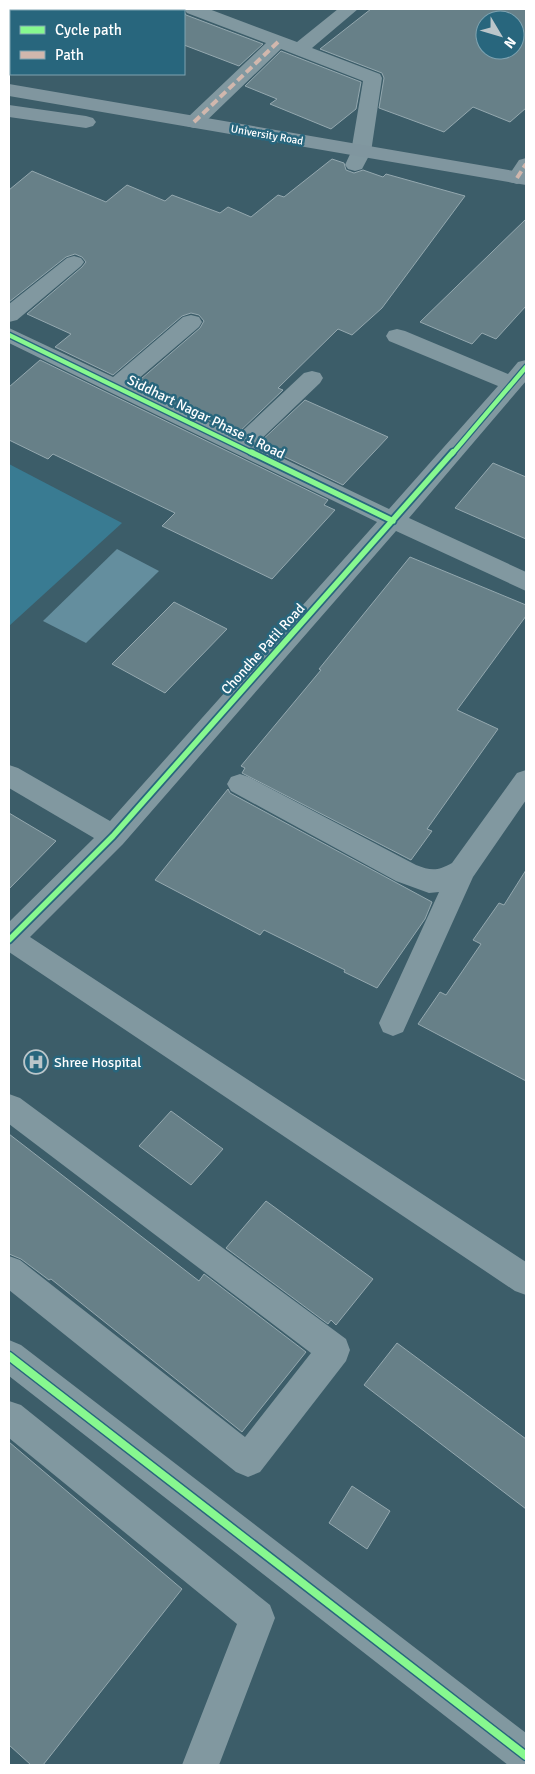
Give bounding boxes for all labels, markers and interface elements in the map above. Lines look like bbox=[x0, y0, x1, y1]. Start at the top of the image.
legend bbox=[10, 10, 185, 75]
north arrow bbox=[475, 10, 525, 60]
text: Cycle path bbox=[55, 21, 122, 39]
text: N bbox=[500, 34, 520, 52]
text: Path bbox=[55, 46, 84, 64]
street label: University Road bbox=[230, 122, 304, 148]
street label: Siddhart Nagar Phase 1 Road bbox=[124, 371, 288, 463]
street label: Chondhe Patil Road bbox=[218, 600, 308, 698]
hospital icon: Shree Hospital bbox=[23, 1049, 49, 1075]
place label: Shree Hospital bbox=[54, 1054, 141, 1071]

